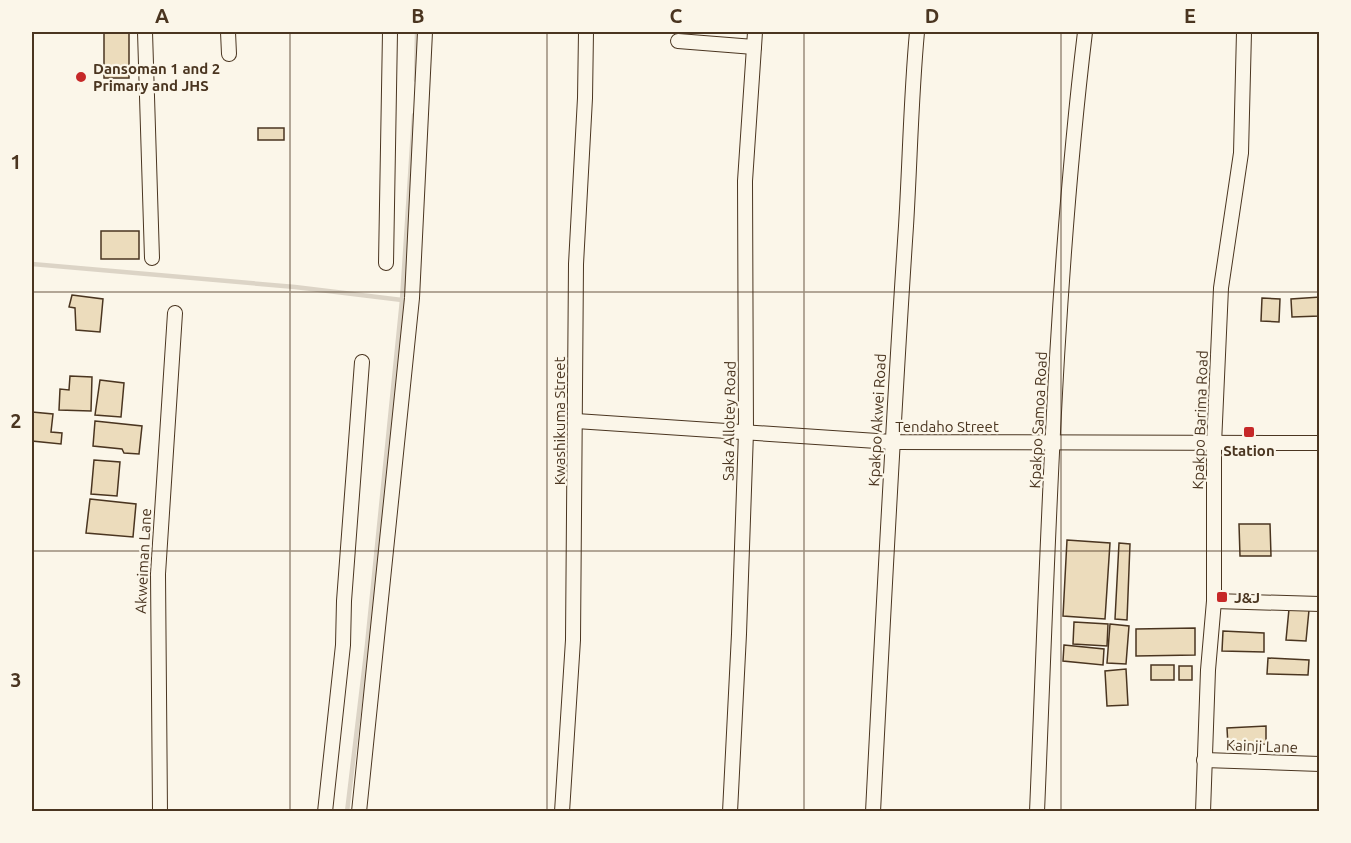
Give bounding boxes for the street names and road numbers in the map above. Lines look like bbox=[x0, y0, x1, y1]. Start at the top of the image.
street label: Kpakpo Barima Road bbox=[1189, 350, 1211, 490]
street label: Kpakpo Samoa Road bbox=[1026, 351, 1050, 489]
street label: Kpakpo Akwei Road bbox=[865, 353, 889, 487]
street label: Kwashikuma Street bbox=[551, 357, 568, 485]
street label: Saka Allotey Road bbox=[719, 361, 739, 481]
street label: Tendaho Street bbox=[895, 418, 999, 435]
street label: Akweiman Lane bbox=[132, 508, 154, 614]
street label: Kainji Lane bbox=[1226, 736, 1298, 756]

